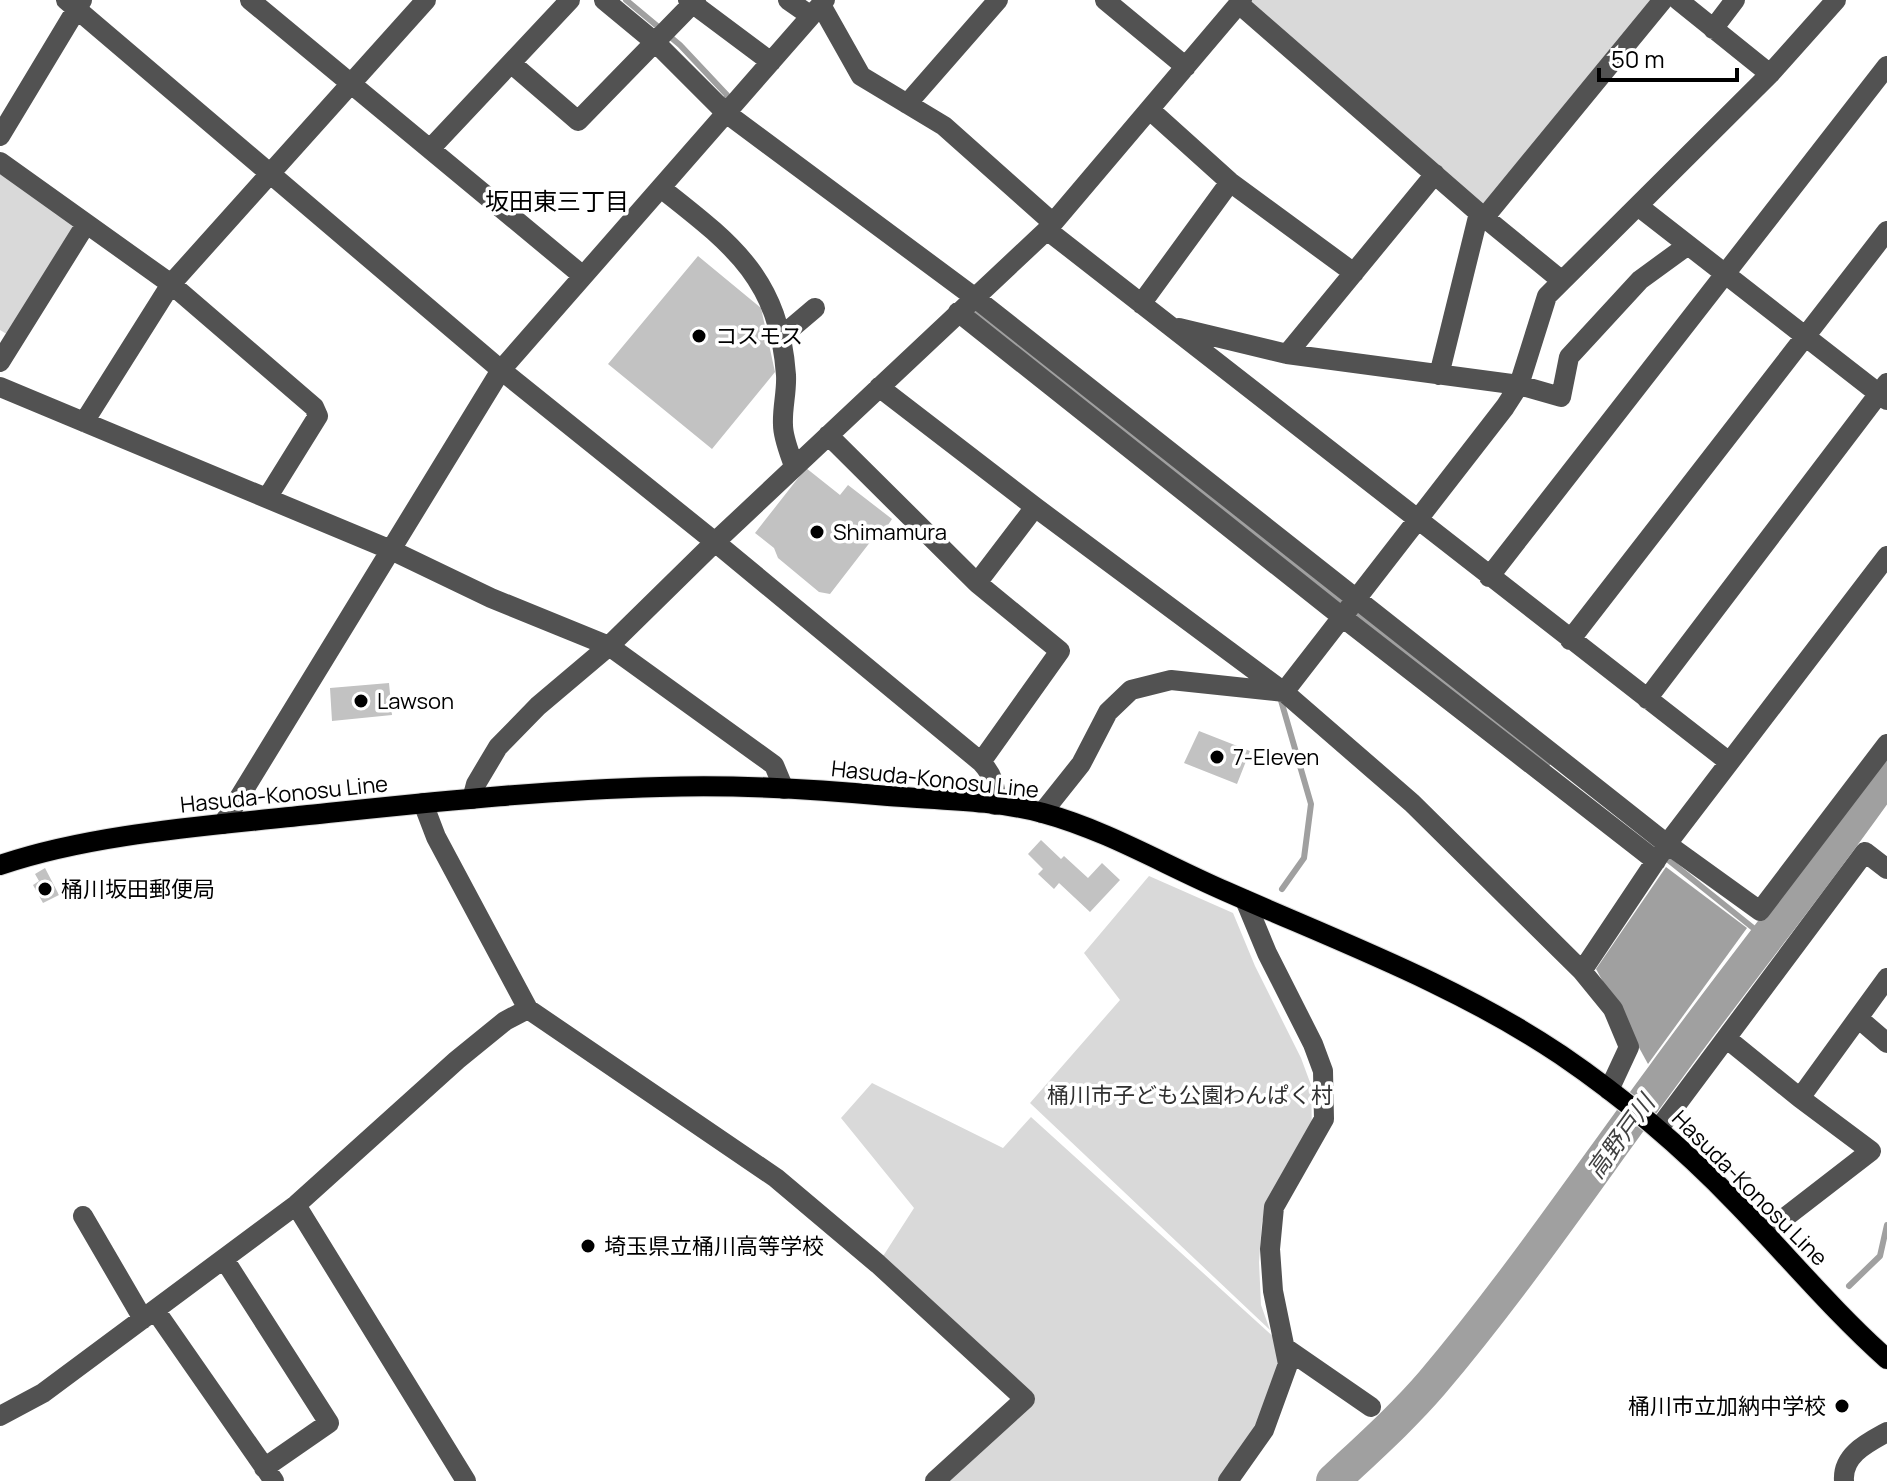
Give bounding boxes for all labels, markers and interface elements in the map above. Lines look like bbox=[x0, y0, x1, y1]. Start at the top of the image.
scale bar bbox=[1599, 32, 1737, 82]
text: 50 m bbox=[1611, 42, 1665, 75]
district label: 坂田東三丁目 bbox=[485, 184, 629, 217]
place label: コスモス bbox=[715, 321, 803, 351]
marker: コスモス bbox=[690, 327, 708, 345]
place label: Shimamura bbox=[833, 517, 947, 547]
marker: Shimamura bbox=[808, 523, 826, 541]
place label: Lawson bbox=[377, 686, 454, 716]
marker: Lawson bbox=[352, 692, 370, 710]
place label: 7-Eleven bbox=[1233, 742, 1319, 772]
marker: 7-Eleven bbox=[1208, 748, 1226, 766]
street label: Hasuda-Konosu Line bbox=[830, 753, 1040, 805]
street label: Hasuda-Konosu Line bbox=[179, 768, 389, 820]
place label: 桶川坂田郵便局 bbox=[61, 874, 215, 904]
marker: 桶川坂田郵便局 bbox=[36, 880, 54, 898]
park label: 桶川市子ども公園わんぱく村 bbox=[1047, 1080, 1333, 1110]
water label: 高野戸川 bbox=[1578, 1085, 1663, 1185]
street label: Hasuda-Konosu Line bbox=[1666, 1104, 1834, 1272]
place label: 埼玉県立桶川高等学校 bbox=[604, 1231, 824, 1261]
marker: 埼玉県立桶川高等学校 bbox=[579, 1237, 597, 1255]
place label: 桶川市立加納中学校 bbox=[1628, 1391, 1826, 1421]
marker: 桶川市立加納中学校 bbox=[1833, 1397, 1851, 1415]

